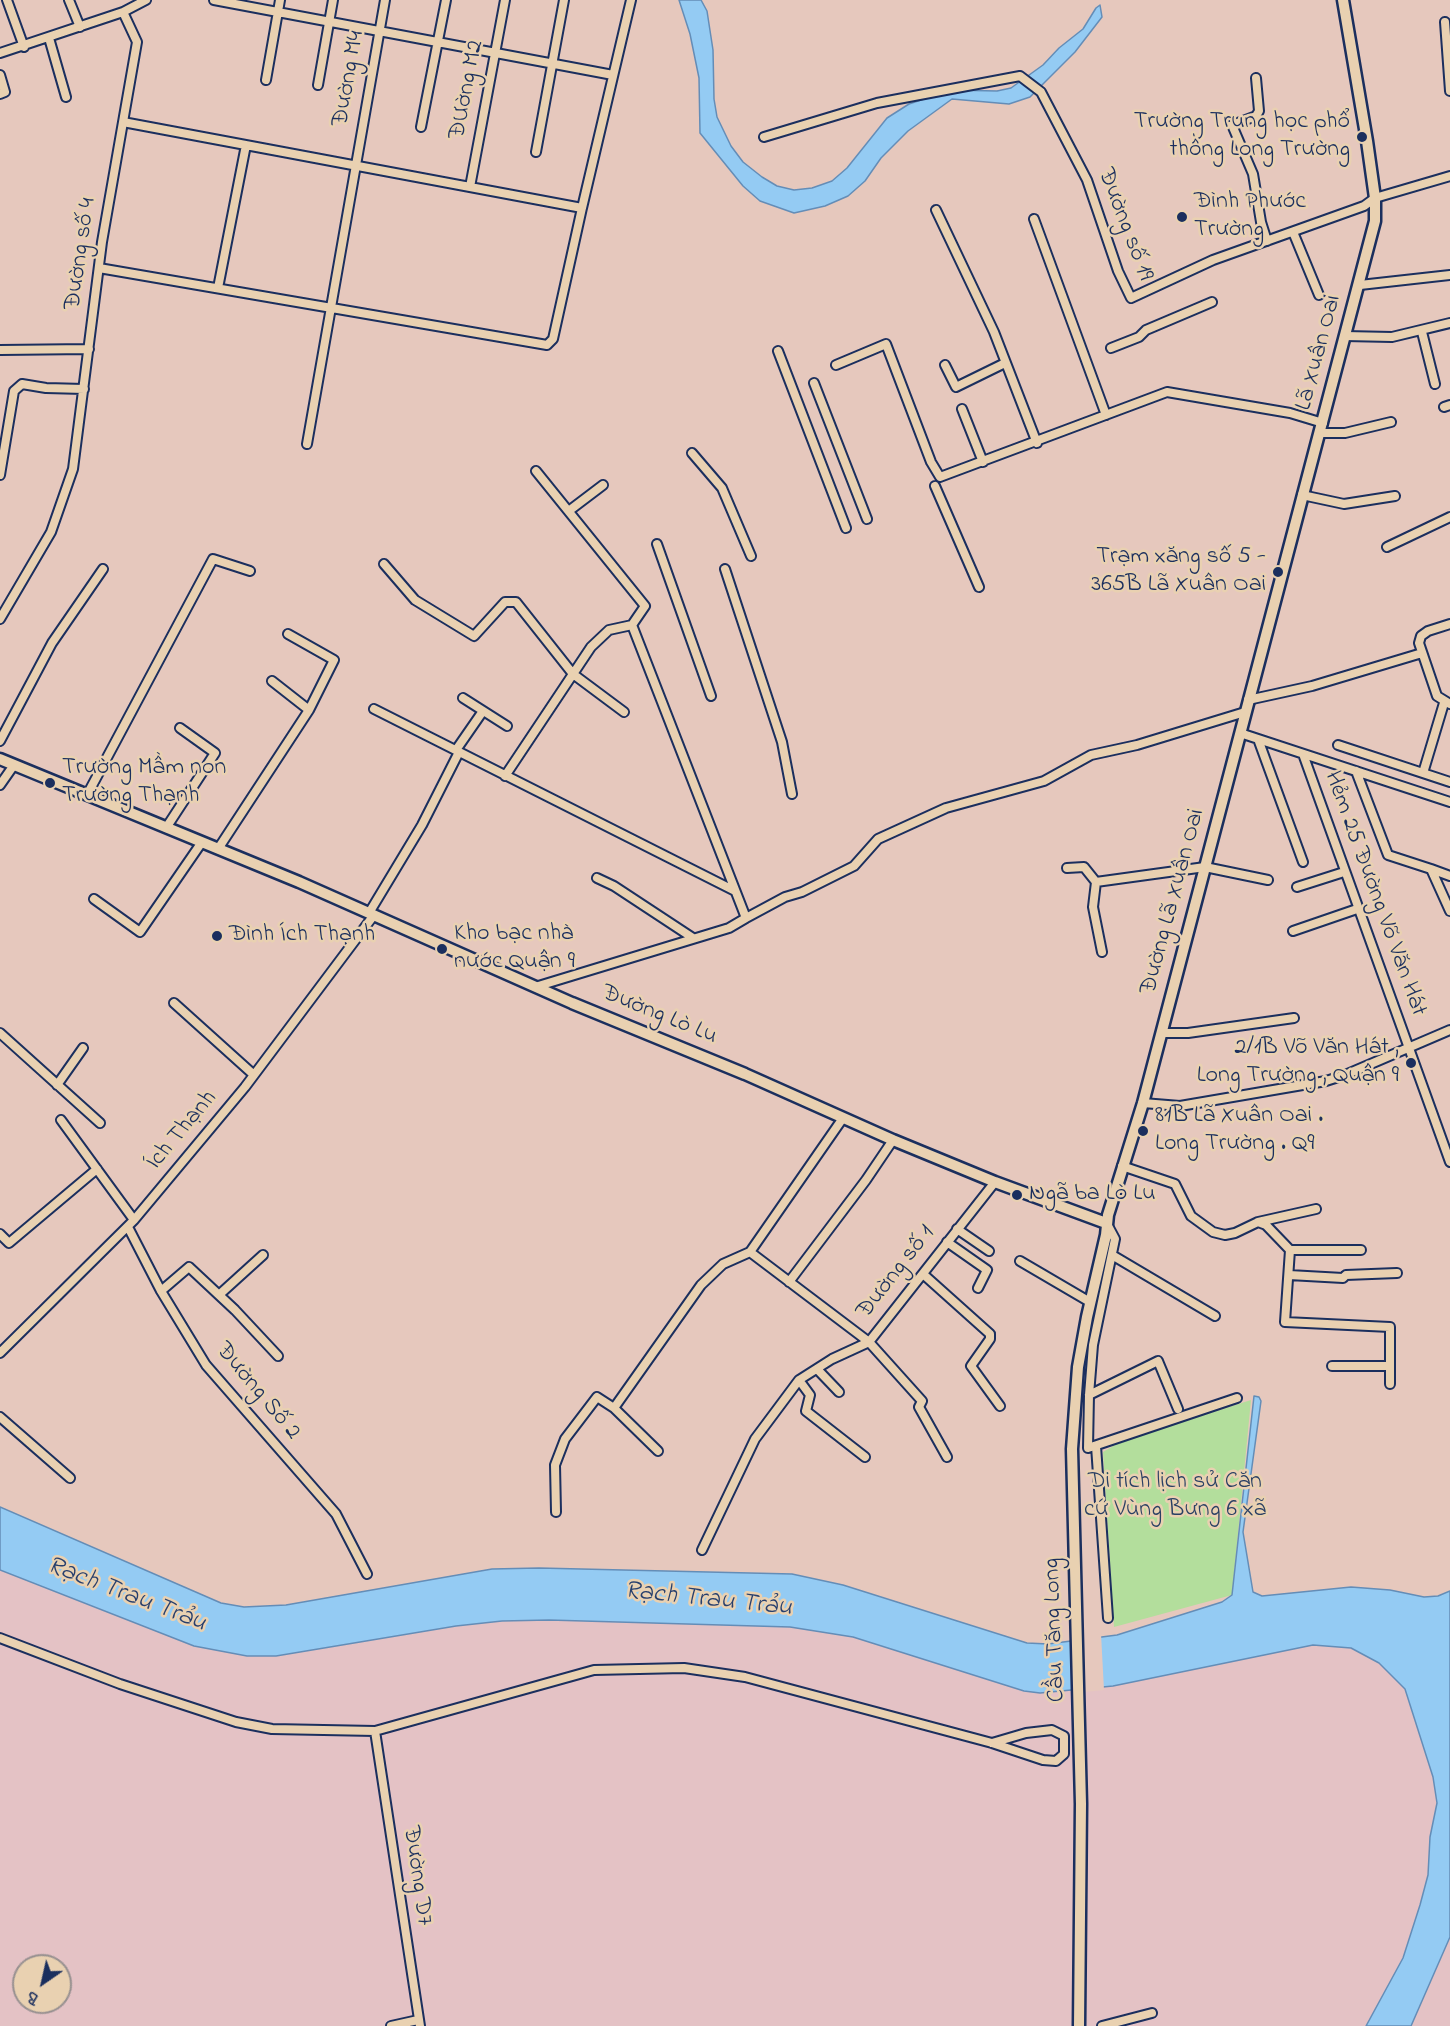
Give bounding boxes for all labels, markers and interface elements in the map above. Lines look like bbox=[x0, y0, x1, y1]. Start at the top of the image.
street label: Đường M4 bbox=[327, 29, 373, 129]
street label: ĐƯờng M2 bbox=[444, 38, 492, 142]
place label: Trường Trung học phổ thông Long Trường bbox=[1134, 109, 1350, 165]
marker: Trường Trung học phổ thông Long Trường bbox=[1355, 130, 1369, 144]
street label: Đường số 19 bbox=[1089, 165, 1159, 285]
place label: Đình Phước Trường bbox=[1194, 189, 1306, 245]
street label: Đường số 4 bbox=[60, 196, 104, 312]
marker: Đình Phước Trường bbox=[1175, 210, 1189, 224]
street label: Lã Xuân Oai bbox=[1291, 292, 1349, 414]
place label: Trạm xăng số 5 - 365B Lã Xuân Oai bbox=[1091, 544, 1266, 600]
marker: Trạm xăng số 5 - 365B Lã Xuân Oai bbox=[1271, 565, 1285, 579]
place label: Trường Mầm non Trường Thạnh bbox=[62, 755, 226, 811]
street label: Hẻm 25 Đường Võ Văn Hát bbox=[1316, 768, 1432, 1020]
marker: Trường Mầm non Trường Thạnh bbox=[43, 776, 57, 790]
street label: Đường Lã Xuân Oai bbox=[1135, 806, 1213, 998]
place label: Kho bạc nhà nước Quận 9 bbox=[454, 921, 575, 977]
place label: Đình Ích Thạnh bbox=[229, 922, 375, 950]
marker: Đình Ích Thạnh bbox=[210, 929, 224, 943]
marker: Kho bạc nhà nước Quận 9 bbox=[435, 942, 449, 956]
street label: Đường Lò Lu bbox=[597, 980, 721, 1052]
place label: 2/1B Võ Văn Hát , Long Trường , Quận 9 bbox=[1197, 1035, 1399, 1091]
marker: 2/1B Võ Văn Hát , Long Trường , Quận 9 bbox=[1404, 1056, 1418, 1070]
street label: Ích Thạnh bbox=[141, 1085, 225, 1177]
place label: 81B Lã Xuân Oai . Long Trường . Q9 bbox=[1155, 1103, 1323, 1159]
marker: 81B Lã Xuân Oai . Long Trường . Q9 bbox=[1136, 1124, 1150, 1138]
place label: Ngã ba Lò Lu bbox=[1029, 1181, 1156, 1209]
marker: Ngã ba Lò Lu bbox=[1010, 1188, 1024, 1202]
street label: Đường số 1 bbox=[852, 1221, 942, 1325]
street label: Đường Số 2 bbox=[208, 1337, 306, 1447]
park label: Di tích lịch sử Căn cứ Vùng Bưng 6 xã bbox=[1084, 1469, 1266, 1525]
water label: Rạch Trau Trảu bbox=[42, 1551, 210, 1641]
street label: Cầu Tăng Long bbox=[1039, 1557, 1073, 1703]
water label: Rạch Trau Trảu bbox=[623, 1577, 793, 1625]
street label: Đường D7 bbox=[395, 1825, 437, 1927]
north arrow bbox=[12, 1954, 72, 2014]
text: B bbox=[22, 1984, 44, 2010]

